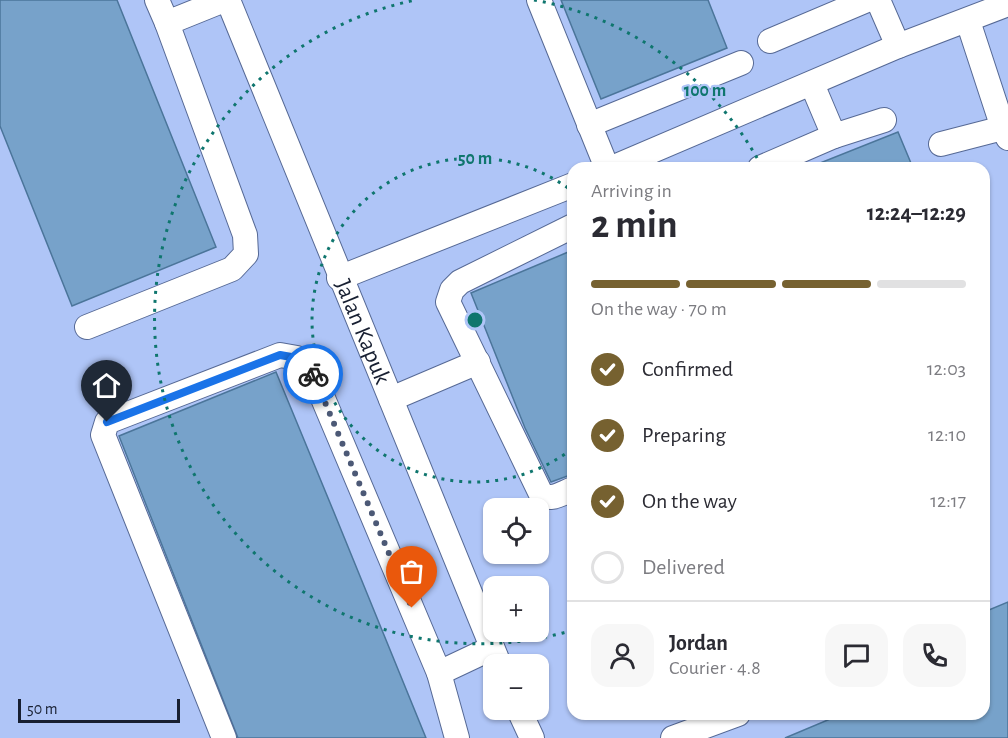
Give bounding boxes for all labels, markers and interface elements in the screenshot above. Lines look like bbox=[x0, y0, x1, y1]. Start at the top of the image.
text: 100 m bbox=[684, 82, 726, 100]
text: 50 m bbox=[458, 150, 492, 168]
text: Arriving in bbox=[591, 181, 672, 201]
text: 12:24–12:29 bbox=[867, 202, 966, 224]
text: 2 min bbox=[591, 206, 678, 245]
street label: Jalan Kapuk bbox=[330, 276, 394, 388]
text: On the way · 70 m bbox=[591, 299, 727, 319]
centre of rings bbox=[465, 310, 485, 330]
courier bbox=[283, 344, 343, 404]
icon: check bbox=[591, 353, 624, 386]
icon: bike bbox=[297, 358, 330, 391]
text: Confirmed bbox=[642, 358, 733, 380]
text: 12:03 bbox=[927, 359, 966, 379]
pin bbox=[81, 360, 132, 422]
icon: home bbox=[90, 369, 123, 402]
icon: check bbox=[591, 419, 624, 452]
text: Preparing bbox=[642, 424, 726, 446]
text: 12:10 bbox=[928, 425, 966, 445]
icon: check bbox=[591, 485, 624, 518]
text: On the way bbox=[642, 490, 737, 512]
text: 12:17 bbox=[930, 491, 966, 511]
map controls bbox=[483, 498, 549, 720]
button: locate bbox=[483, 498, 549, 564]
pin bbox=[386, 546, 437, 608]
icon: bag bbox=[395, 555, 428, 588]
text: Delivered bbox=[642, 556, 725, 578]
button: + bbox=[483, 576, 549, 642]
button: person bbox=[591, 624, 654, 687]
button: chat bbox=[825, 624, 888, 687]
button: phone bbox=[903, 624, 966, 687]
text: Jordan bbox=[669, 632, 728, 654]
button: − bbox=[483, 654, 549, 720]
text: Courier · 4.8 bbox=[669, 658, 761, 678]
scale bar bbox=[18, 696, 180, 724]
text: 50 m bbox=[27, 701, 58, 717]

